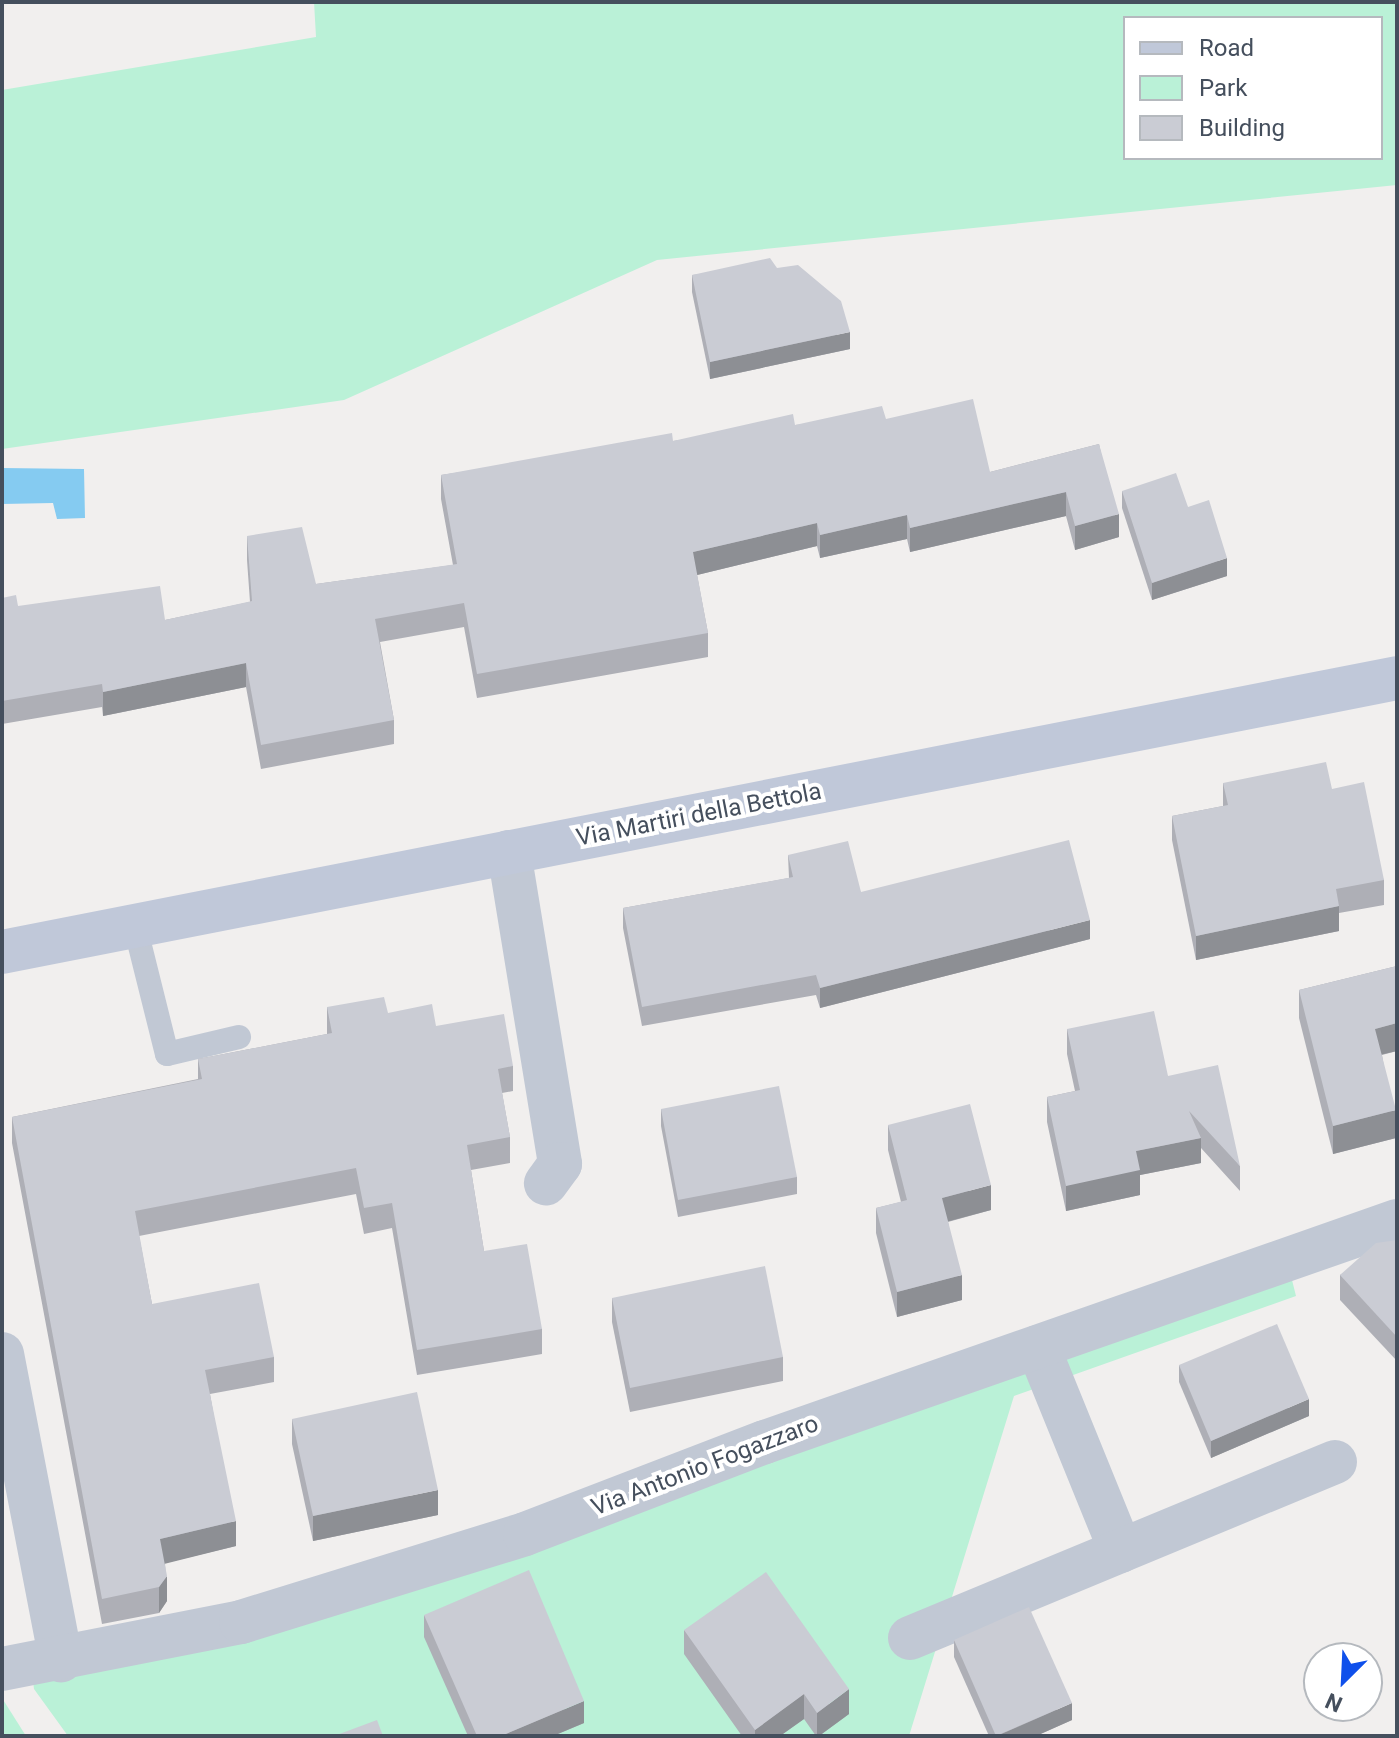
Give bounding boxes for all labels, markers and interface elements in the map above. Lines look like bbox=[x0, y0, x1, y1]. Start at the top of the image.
legend bbox=[1123, 16, 1383, 160]
text: Road bbox=[1199, 34, 1254, 62]
text: Park bbox=[1199, 74, 1247, 102]
text: Building bbox=[1199, 114, 1285, 142]
street label: Via Martiri della Bettola bbox=[574, 777, 824, 853]
street label: Via Antonio Fogazzaro bbox=[587, 1409, 823, 1523]
north arrow bbox=[1303, 1642, 1383, 1722]
text: N bbox=[1322, 1688, 1346, 1717]

